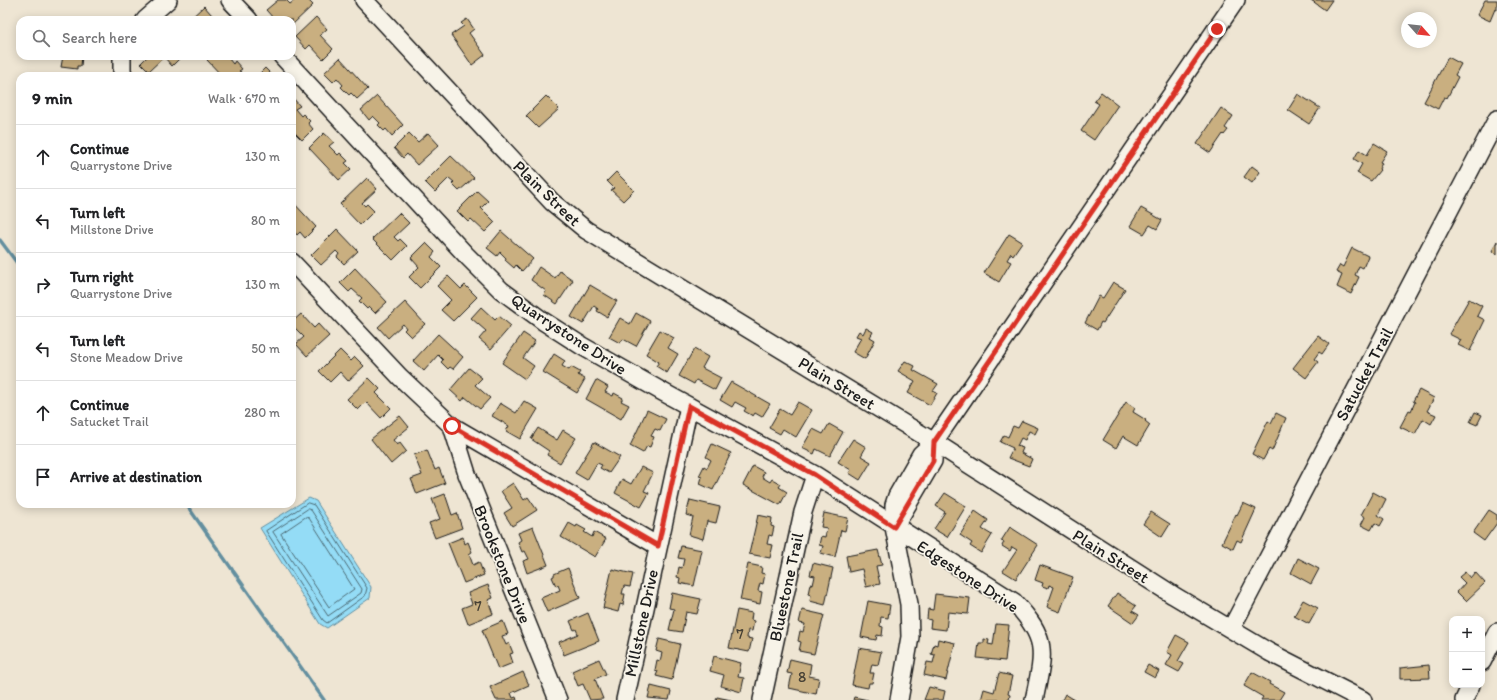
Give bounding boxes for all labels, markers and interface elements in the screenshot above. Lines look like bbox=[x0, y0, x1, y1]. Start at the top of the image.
north arrow bbox=[1401, 12, 1437, 48]
search box bbox=[16, 16, 296, 60]
route end bbox=[1208, 20, 1226, 38]
icon: search bbox=[30, 27, 52, 49]
text: Search here bbox=[62, 29, 137, 47]
text: 9 min bbox=[32, 88, 72, 108]
text: Walk · 670 m bbox=[208, 91, 280, 106]
text: Continue bbox=[70, 140, 129, 158]
icon: ahead bbox=[32, 146, 54, 168]
text: 130 m bbox=[245, 149, 280, 164]
street label: Plain Street bbox=[509, 156, 585, 230]
text: Quarrystone Drive bbox=[70, 158, 172, 173]
text: Turn left bbox=[70, 204, 125, 222]
icon: left bbox=[32, 210, 54, 232]
text: 80 m bbox=[251, 213, 280, 228]
text: Millstone Drive bbox=[70, 222, 154, 237]
text: Turn right bbox=[70, 268, 134, 286]
icon: right bbox=[32, 274, 54, 296]
text: 130 m bbox=[245, 277, 280, 292]
text: Quarrystone Drive bbox=[70, 286, 172, 301]
street label: Quarrystone Drive bbox=[507, 289, 631, 379]
street label: Satucket Trail bbox=[1331, 324, 1397, 424]
text: Turn left bbox=[70, 332, 125, 350]
icon: left bbox=[32, 338, 54, 360]
text: 50 m bbox=[251, 341, 280, 356]
text: Stone Meadow Drive bbox=[70, 350, 183, 365]
street label: Plain Street bbox=[795, 352, 880, 414]
text: Continue bbox=[70, 396, 129, 414]
icon: ahead bbox=[32, 402, 54, 424]
text: 280 m bbox=[244, 405, 280, 420]
text: Satucket Trail bbox=[70, 414, 149, 429]
route start bbox=[443, 417, 461, 435]
icon: arrive bbox=[32, 466, 54, 488]
text: Arrive at destination bbox=[70, 468, 202, 486]
street label: Brookstone Drive bbox=[470, 502, 536, 626]
street label: Plain Street bbox=[1069, 525, 1153, 588]
street label: Bluestone Trail bbox=[765, 531, 807, 643]
street label: Edgestone Drive bbox=[913, 536, 1023, 616]
street label: Millstone Drive bbox=[620, 567, 662, 679]
house number: 7 bbox=[474, 597, 482, 615]
map controls bbox=[1449, 616, 1485, 688]
button: + bbox=[1449, 616, 1485, 652]
house number: 7 bbox=[736, 625, 744, 643]
button: − bbox=[1449, 652, 1485, 688]
house number: 8 bbox=[798, 668, 806, 686]

